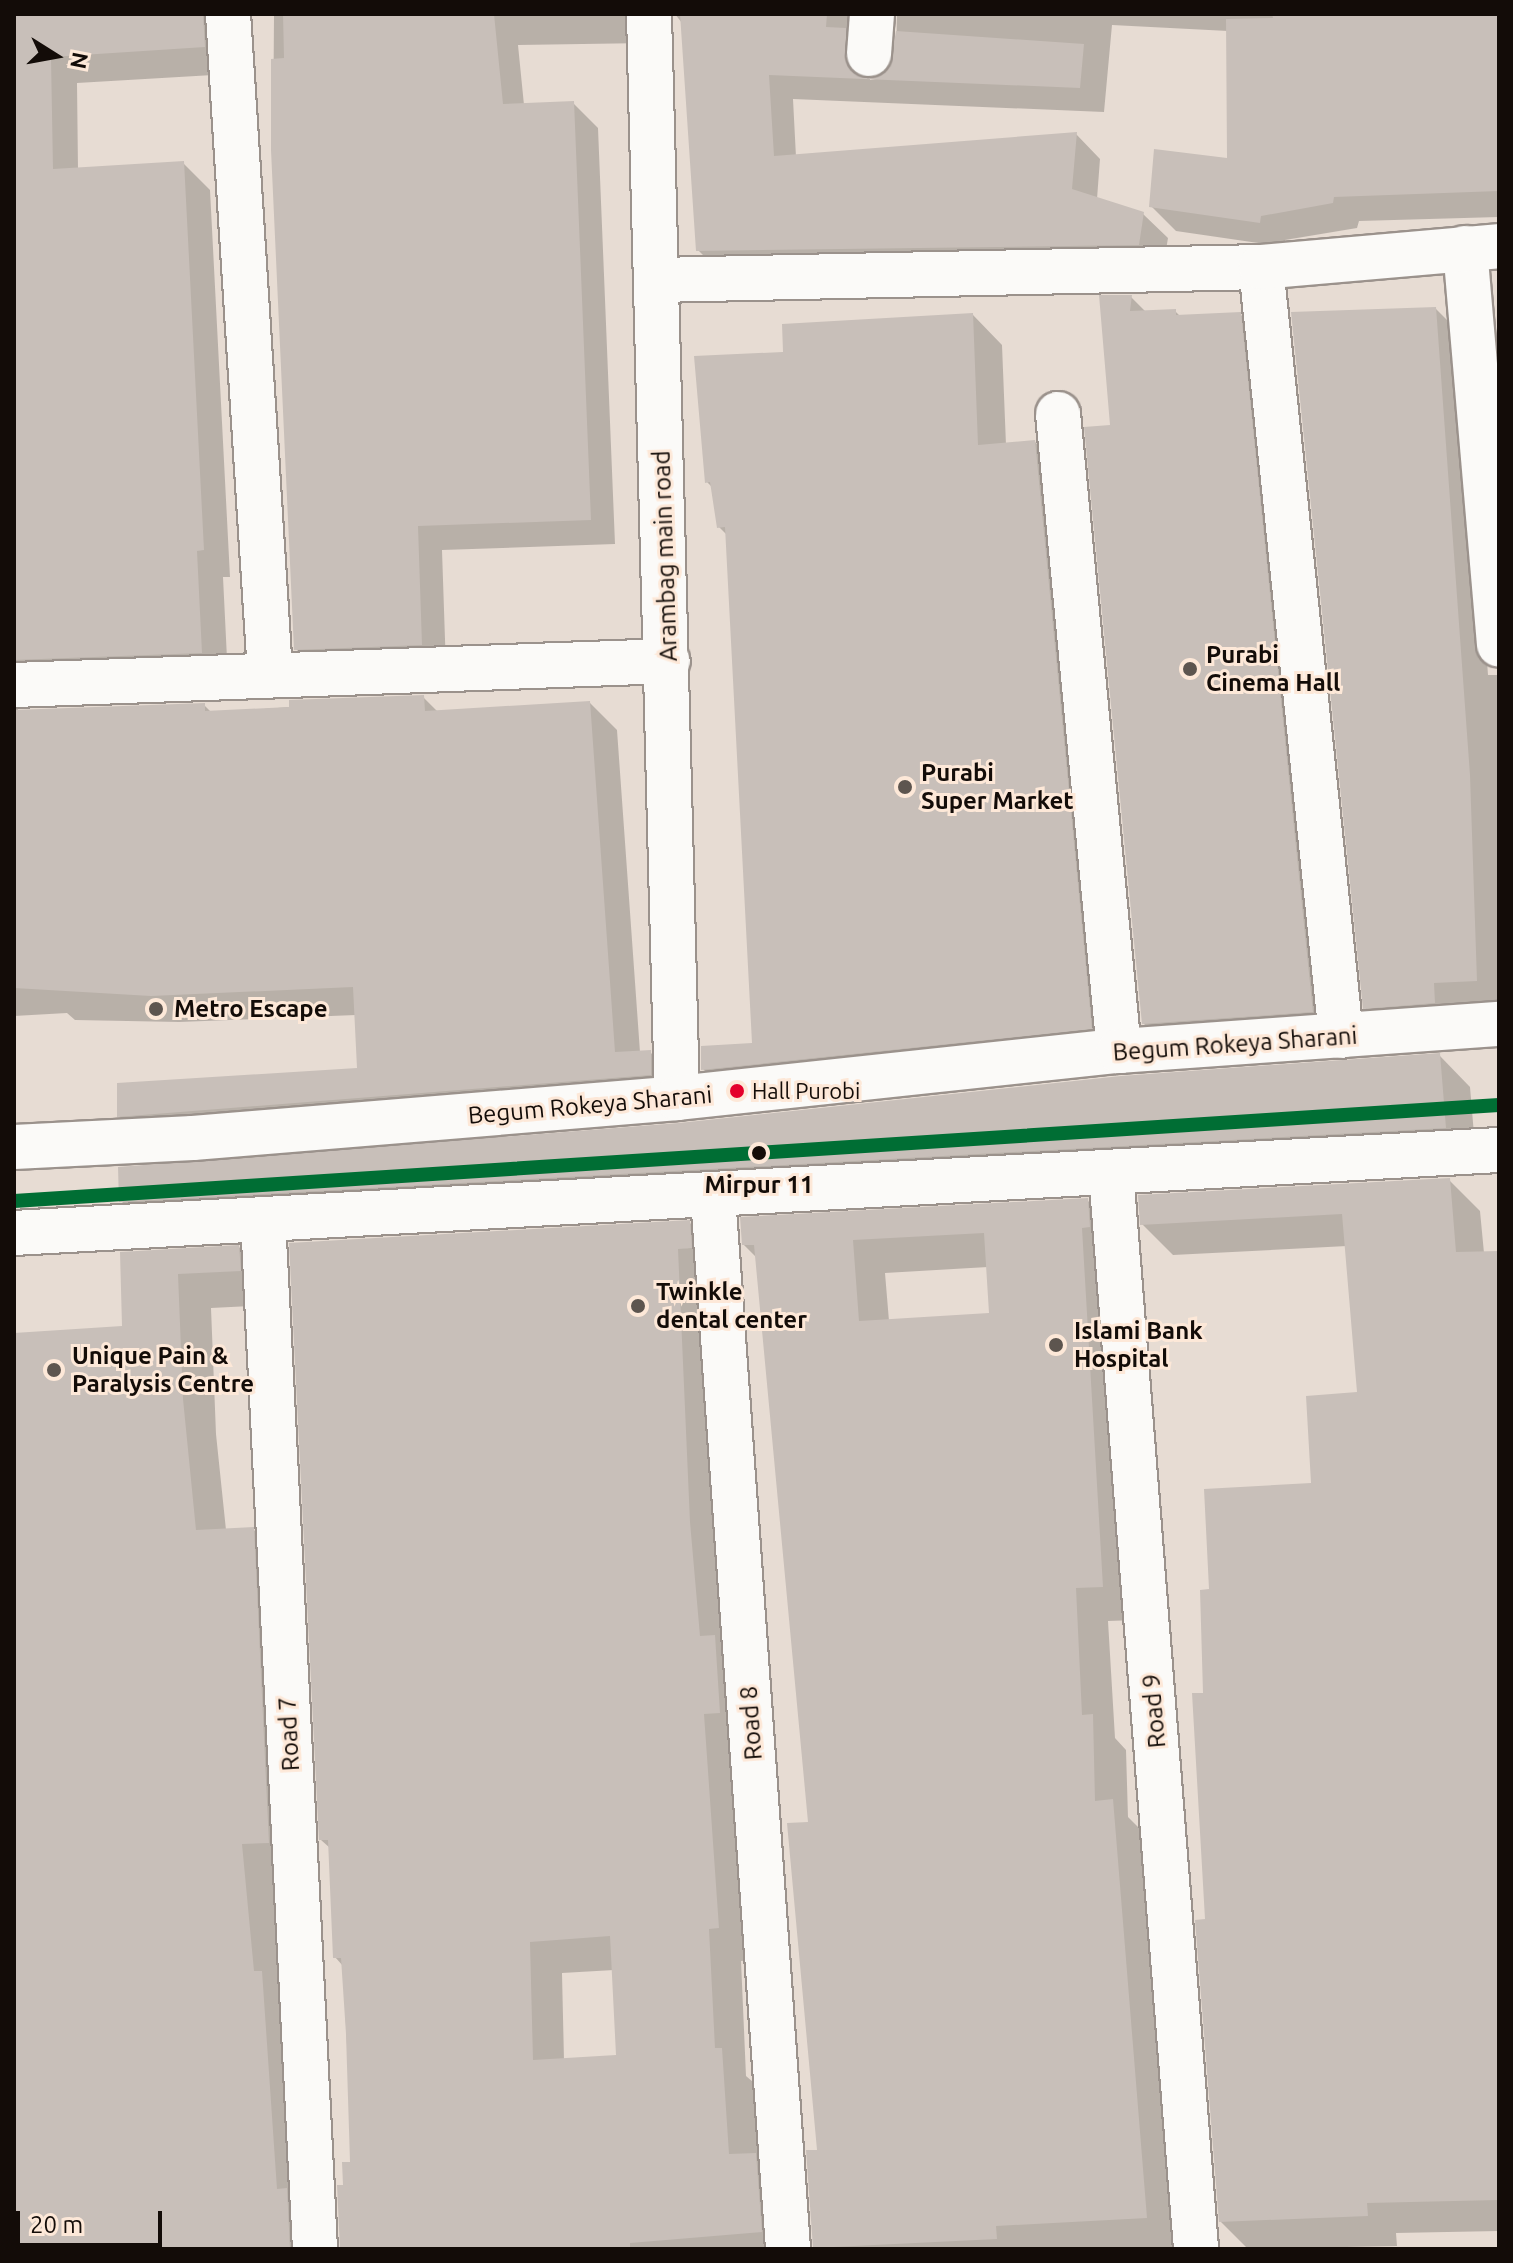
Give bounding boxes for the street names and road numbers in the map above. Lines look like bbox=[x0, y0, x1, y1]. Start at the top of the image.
street label: Arambag main road bbox=[647, 450, 683, 662]
street label: Begum Rokeya Sharani bbox=[1112, 1021, 1358, 1067]
street label: Begum Rokeya Sharani bbox=[467, 1080, 713, 1130]
street label: Road 9 bbox=[1136, 1673, 1172, 1749]
street label: Road 8 bbox=[734, 1685, 768, 1761]
street label: Road 7 bbox=[273, 1696, 305, 1772]

